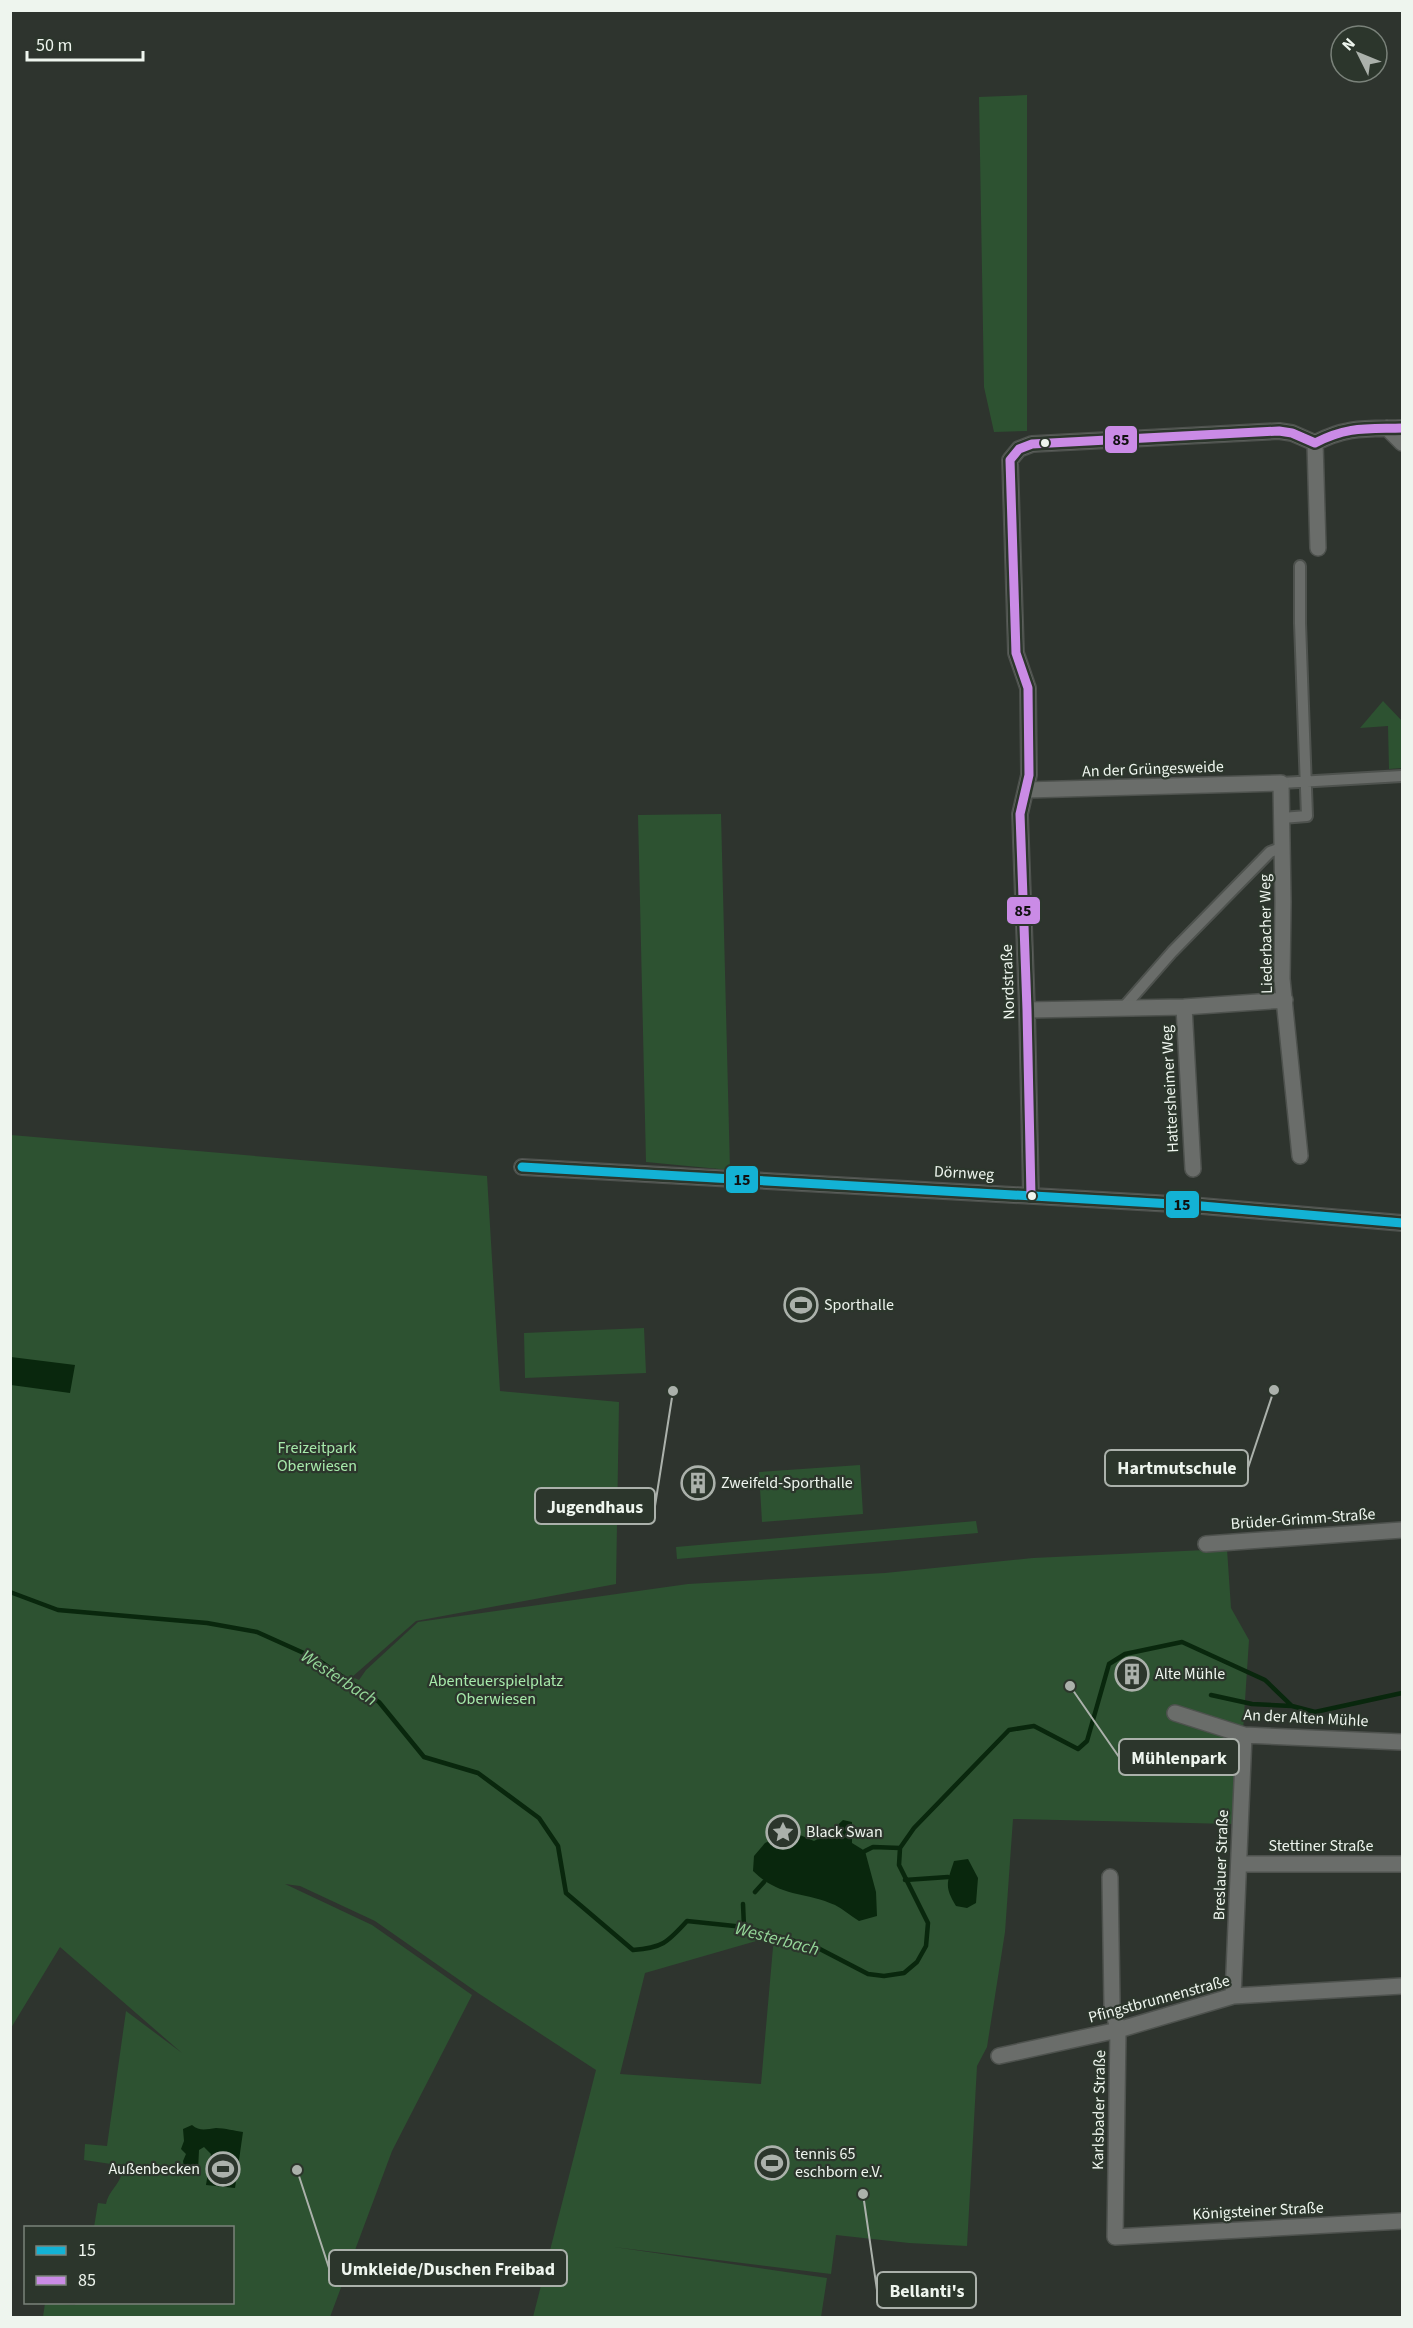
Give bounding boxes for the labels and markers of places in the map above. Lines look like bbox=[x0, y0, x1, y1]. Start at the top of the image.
unlabelled marker bbox=[1039, 437, 1051, 449]
unlabelled marker bbox=[1026, 1190, 1038, 1202]
sports icon: Sporthalle bbox=[783, 1287, 819, 1323]
place label: Sporthalle bbox=[824, 1294, 894, 1316]
callout: Hartmutschule bbox=[1105, 1450, 1248, 1486]
building icon: Zweifeld-Sporthalle bbox=[680, 1465, 716, 1501]
place label: Zweifeld-Sporthalle bbox=[721, 1472, 853, 1494]
callout: Jugendhaus bbox=[535, 1488, 655, 1524]
building icon: Alte Mühle bbox=[1114, 1656, 1150, 1692]
place label: Alte Mühle bbox=[1155, 1663, 1225, 1685]
callout: Mühlenpark bbox=[1119, 1739, 1239, 1775]
place icon: Black Swan bbox=[765, 1814, 801, 1850]
place label: Black Swan bbox=[806, 1821, 883, 1843]
place label: tennis 65 eschborn e.V. bbox=[795, 2143, 883, 2183]
sports icon: tennis 65 eschborn e.V. bbox=[754, 2145, 790, 2181]
sports icon: Außenbecken bbox=[205, 2151, 241, 2187]
place label: Außenbecken bbox=[108, 2158, 200, 2180]
callout: Umkleide/Duschen Freibad bbox=[329, 2250, 567, 2286]
callout: Bellanti's bbox=[877, 2272, 976, 2308]

